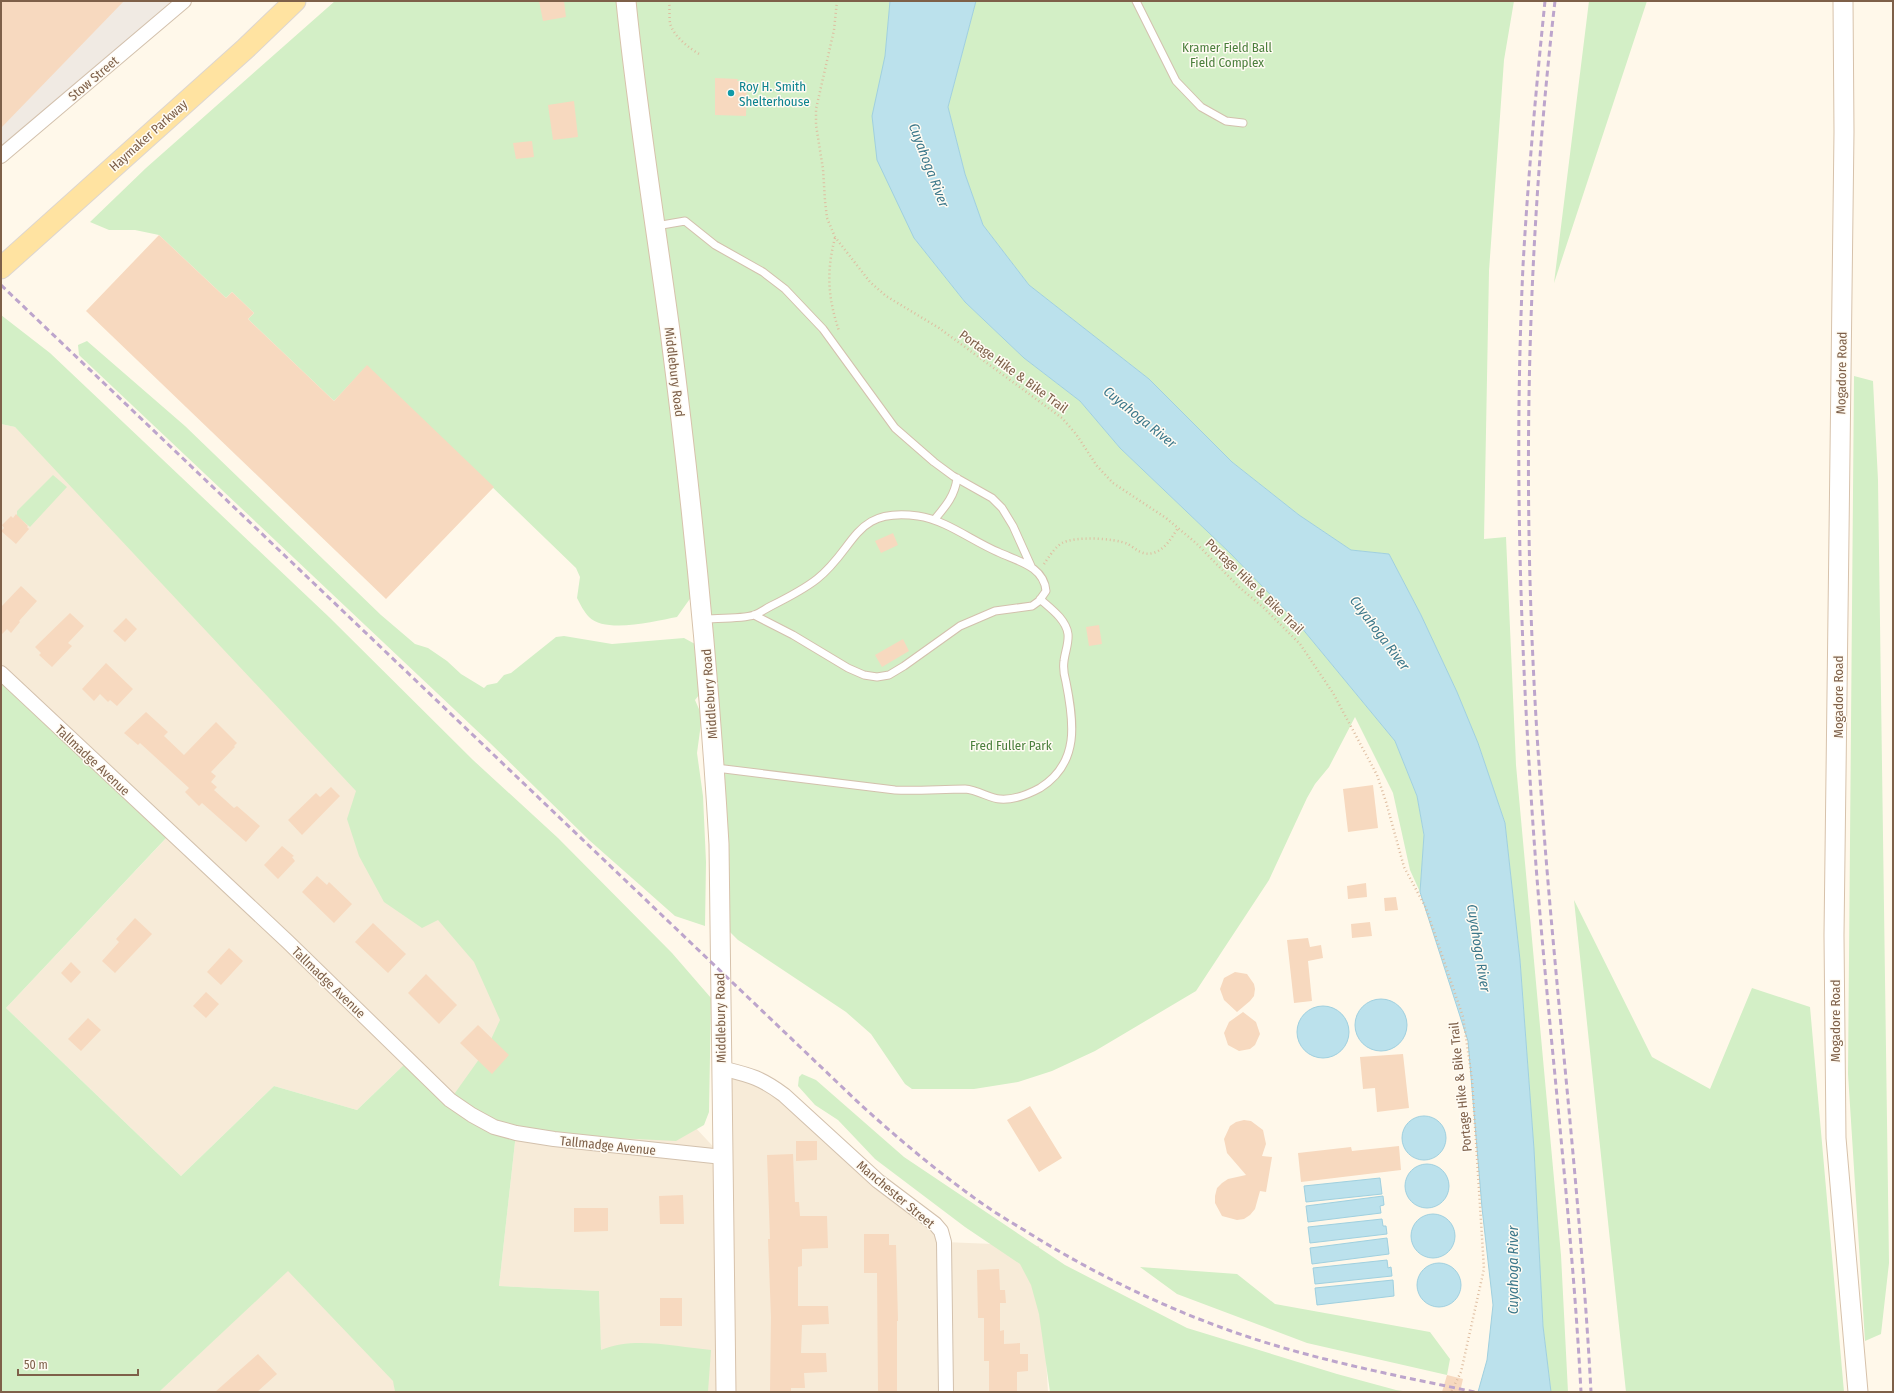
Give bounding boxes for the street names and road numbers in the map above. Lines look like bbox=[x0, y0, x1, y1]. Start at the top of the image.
street label: Stow Street bbox=[65, 53, 122, 104]
street label: Haymaker Parkway bbox=[106, 96, 190, 174]
street label: Middlebury Road bbox=[662, 326, 687, 418]
street label: Portage Hike & Bike Trail bbox=[957, 327, 1071, 416]
street label: Mogadore Road bbox=[1833, 332, 1850, 415]
street label: Portage Hike & Bike Trail bbox=[1203, 536, 1307, 637]
street label: Middlebury Road bbox=[699, 648, 720, 740]
street label: Mogadore Road bbox=[1831, 656, 1846, 738]
street label: Tallmadge Avenue bbox=[52, 722, 133, 799]
street label: Tallmadge Avenue bbox=[289, 944, 368, 1021]
street label: Middlebury Road bbox=[712, 973, 729, 1063]
street label: Mogadore Road bbox=[1828, 980, 1843, 1062]
street label: Portage Hike & Bike Trail bbox=[1446, 1021, 1475, 1153]
street label: Tallmadge Avenue bbox=[559, 1133, 657, 1158]
street label: Manchester Street bbox=[854, 1157, 938, 1232]

